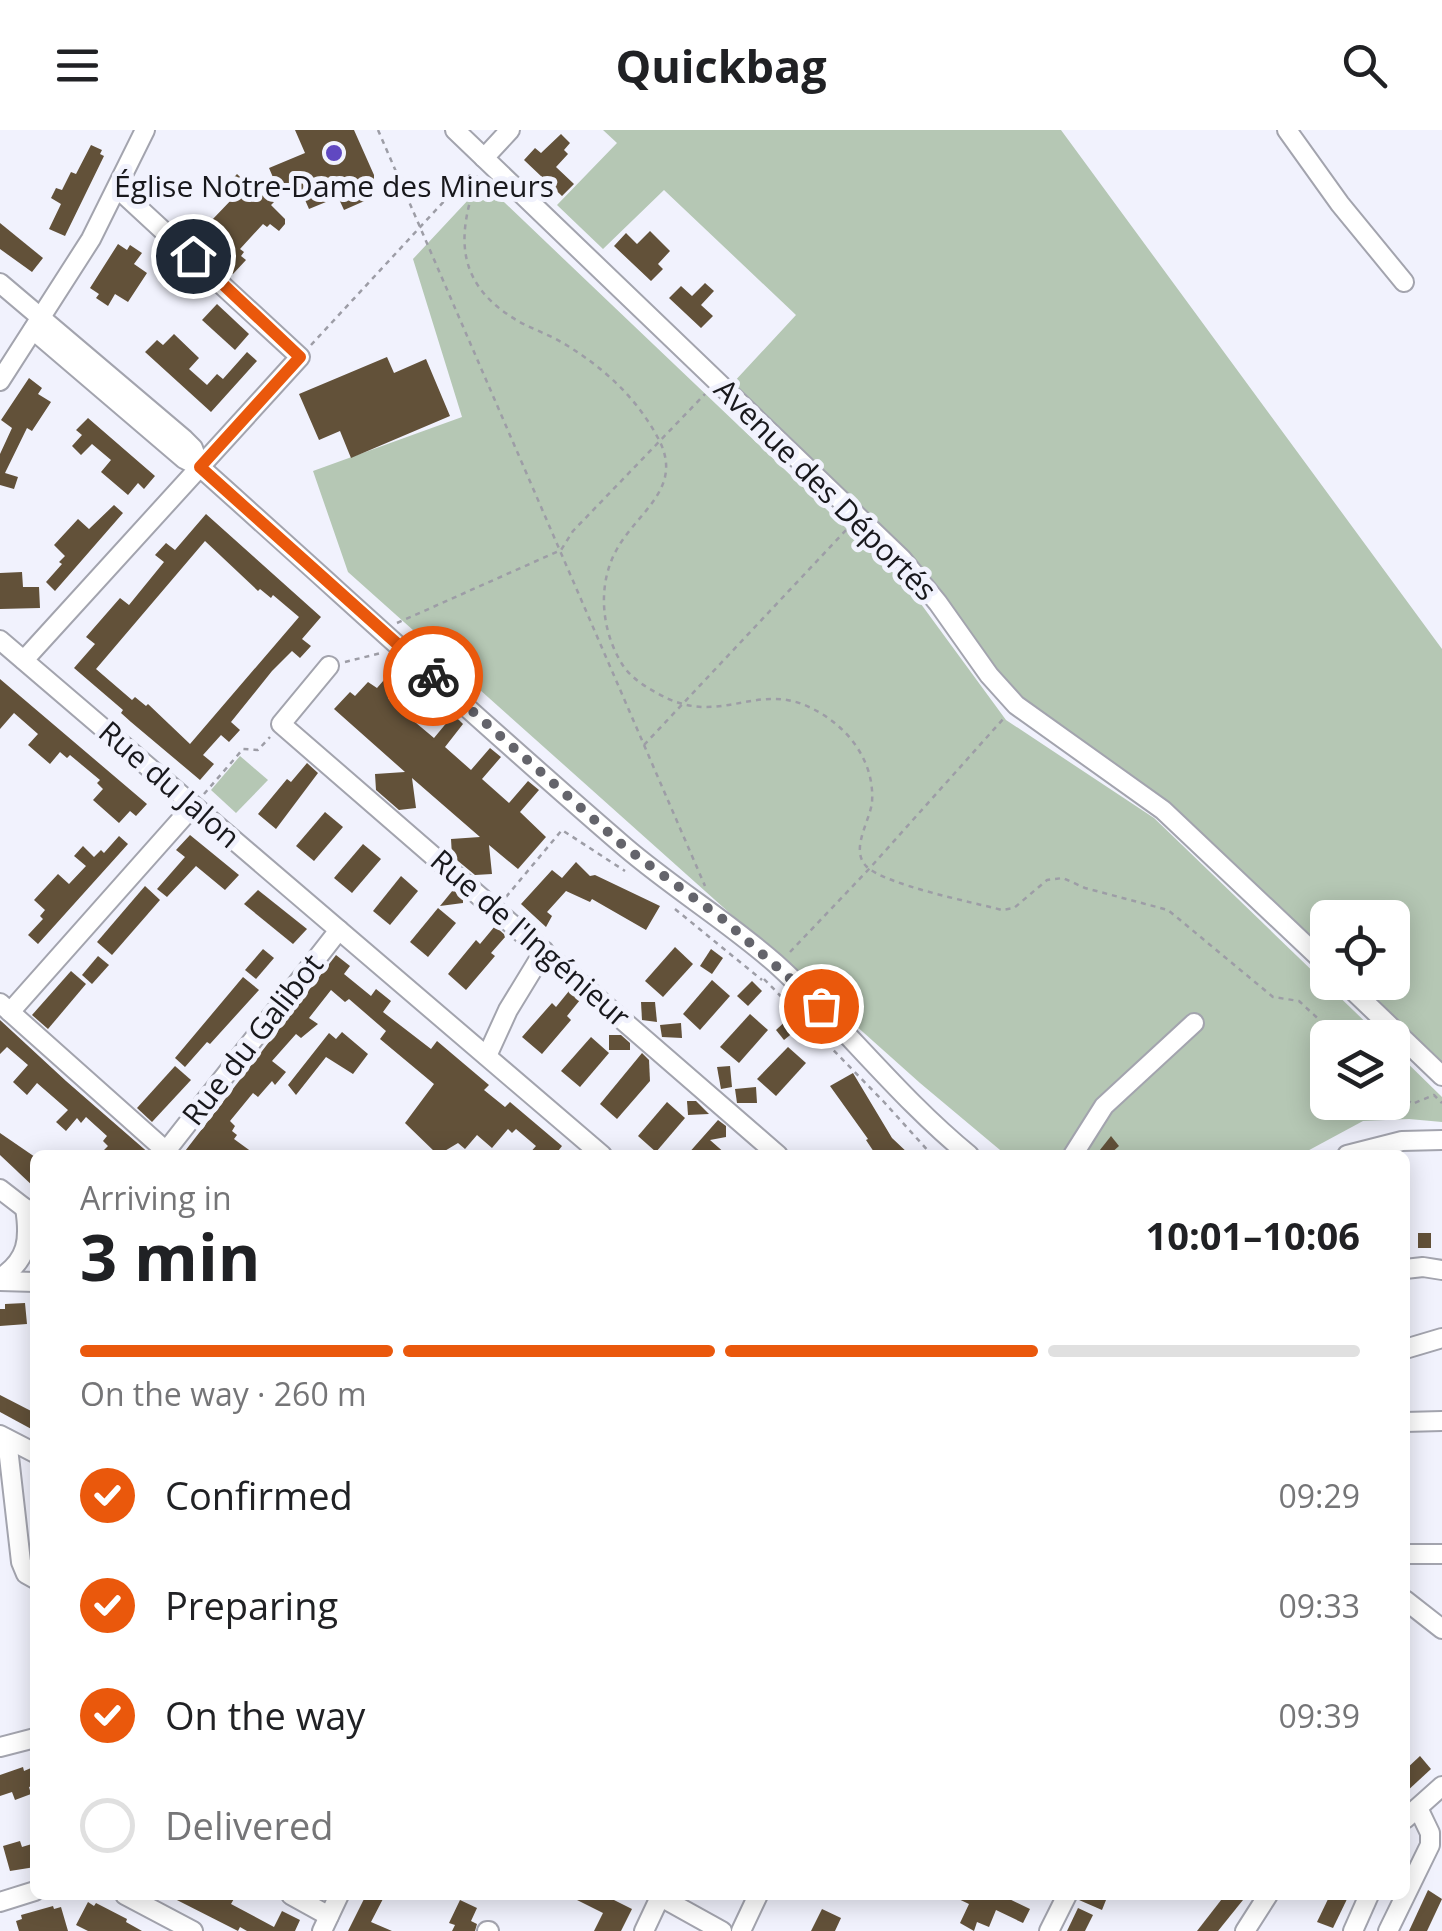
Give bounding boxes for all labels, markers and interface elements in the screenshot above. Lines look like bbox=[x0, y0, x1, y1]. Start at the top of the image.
text: Quickbag bbox=[615, 35, 827, 96]
icon: menu bbox=[50, 38, 105, 93]
icon: search bbox=[1337, 38, 1392, 93]
marker: Église Notre-Dame des Mineurs bbox=[323, 142, 345, 164]
place label: Église Notre-Dame des Mineurs bbox=[114, 165, 554, 206]
pin bbox=[151, 214, 236, 299]
icon: home bbox=[166, 229, 221, 284]
street label: Avenue des Déportés bbox=[706, 369, 946, 609]
courier bbox=[383, 626, 483, 726]
icon: bike bbox=[406, 649, 461, 704]
street label: Rue du Jalon bbox=[91, 711, 249, 857]
street label: Rue de l'Ingénieur bbox=[422, 840, 640, 1036]
map controls bbox=[1310, 900, 1410, 1120]
button: locate bbox=[1310, 900, 1410, 1000]
street label: Rue du Galibot bbox=[172, 945, 332, 1133]
pin bbox=[779, 964, 864, 1049]
icon: bag bbox=[794, 979, 849, 1034]
button: layers bbox=[1310, 1020, 1410, 1120]
text: Arriving in bbox=[80, 1176, 232, 1219]
text: 10:01–10:06 bbox=[1146, 1209, 1360, 1261]
text: 3 min bbox=[80, 1212, 260, 1300]
text: On the way · 260 m bbox=[80, 1372, 367, 1415]
icon: check bbox=[80, 1468, 135, 1523]
text: Confirmed bbox=[165, 1469, 353, 1521]
text: 09:29 bbox=[1278, 1474, 1360, 1517]
icon: check bbox=[80, 1578, 135, 1633]
text: Preparing bbox=[165, 1579, 338, 1631]
text: 09:33 bbox=[1278, 1584, 1360, 1627]
icon: check bbox=[80, 1688, 135, 1743]
text: On the way bbox=[165, 1689, 365, 1741]
text: 09:39 bbox=[1278, 1694, 1360, 1737]
text: Delivered bbox=[165, 1799, 334, 1851]

